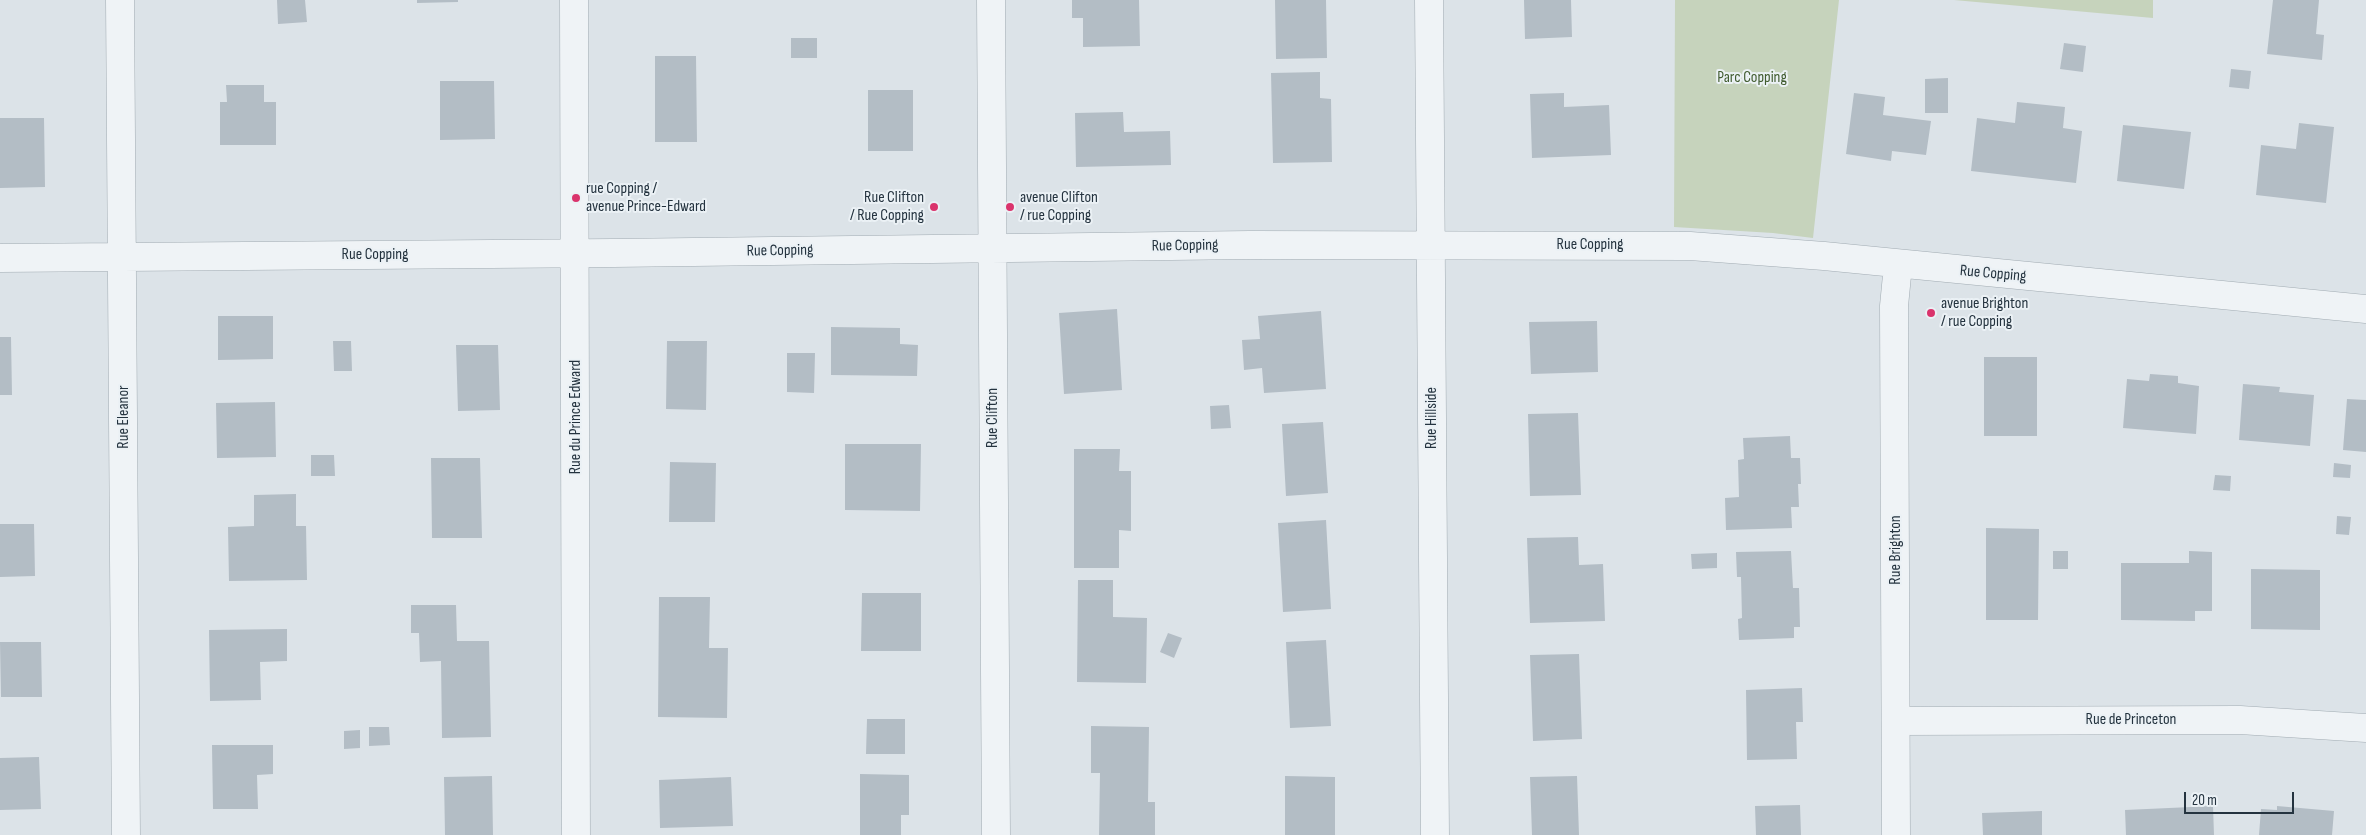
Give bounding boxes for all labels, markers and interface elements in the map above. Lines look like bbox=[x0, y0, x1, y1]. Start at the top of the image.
park label: Parc Copping bbox=[1717, 68, 1787, 88]
place label: rue Copping / avenue Prince-Edward bbox=[586, 179, 706, 217]
place label: Rue Clifton / Rue Copping bbox=[850, 188, 924, 226]
place label: avenue Clifton / rue Copping bbox=[1020, 188, 1098, 226]
marker: rue Copping / avenue Prince-Edward bbox=[570, 192, 582, 204]
marker: Rue Clifton / Rue Copping bbox=[928, 201, 940, 213]
marker: avenue Clifton / rue Copping bbox=[1004, 201, 1016, 213]
street label: Rue Copping bbox=[1557, 235, 1623, 255]
street label: Rue Copping bbox=[1151, 236, 1219, 256]
street label: Rue Copping bbox=[746, 241, 814, 261]
street label: Rue Copping bbox=[342, 245, 408, 265]
street label: Rue Copping bbox=[1959, 262, 2027, 286]
place label: avenue Brighton / rue Copping bbox=[1941, 294, 2028, 332]
marker: avenue Brighton / rue Copping bbox=[1925, 307, 1937, 319]
street label: Rue du Prince Edward bbox=[566, 360, 586, 474]
street label: Rue Eleanor bbox=[114, 385, 134, 449]
street label: Rue Hillside bbox=[1422, 387, 1442, 449]
street label: Rue Clifton bbox=[983, 388, 1003, 448]
street label: Rue Brighton bbox=[1886, 515, 1906, 585]
street label: Rue de Princeton bbox=[2086, 710, 2176, 730]
scale bar bbox=[2186, 782, 2296, 814]
text: 20 m bbox=[2192, 791, 2217, 810]

